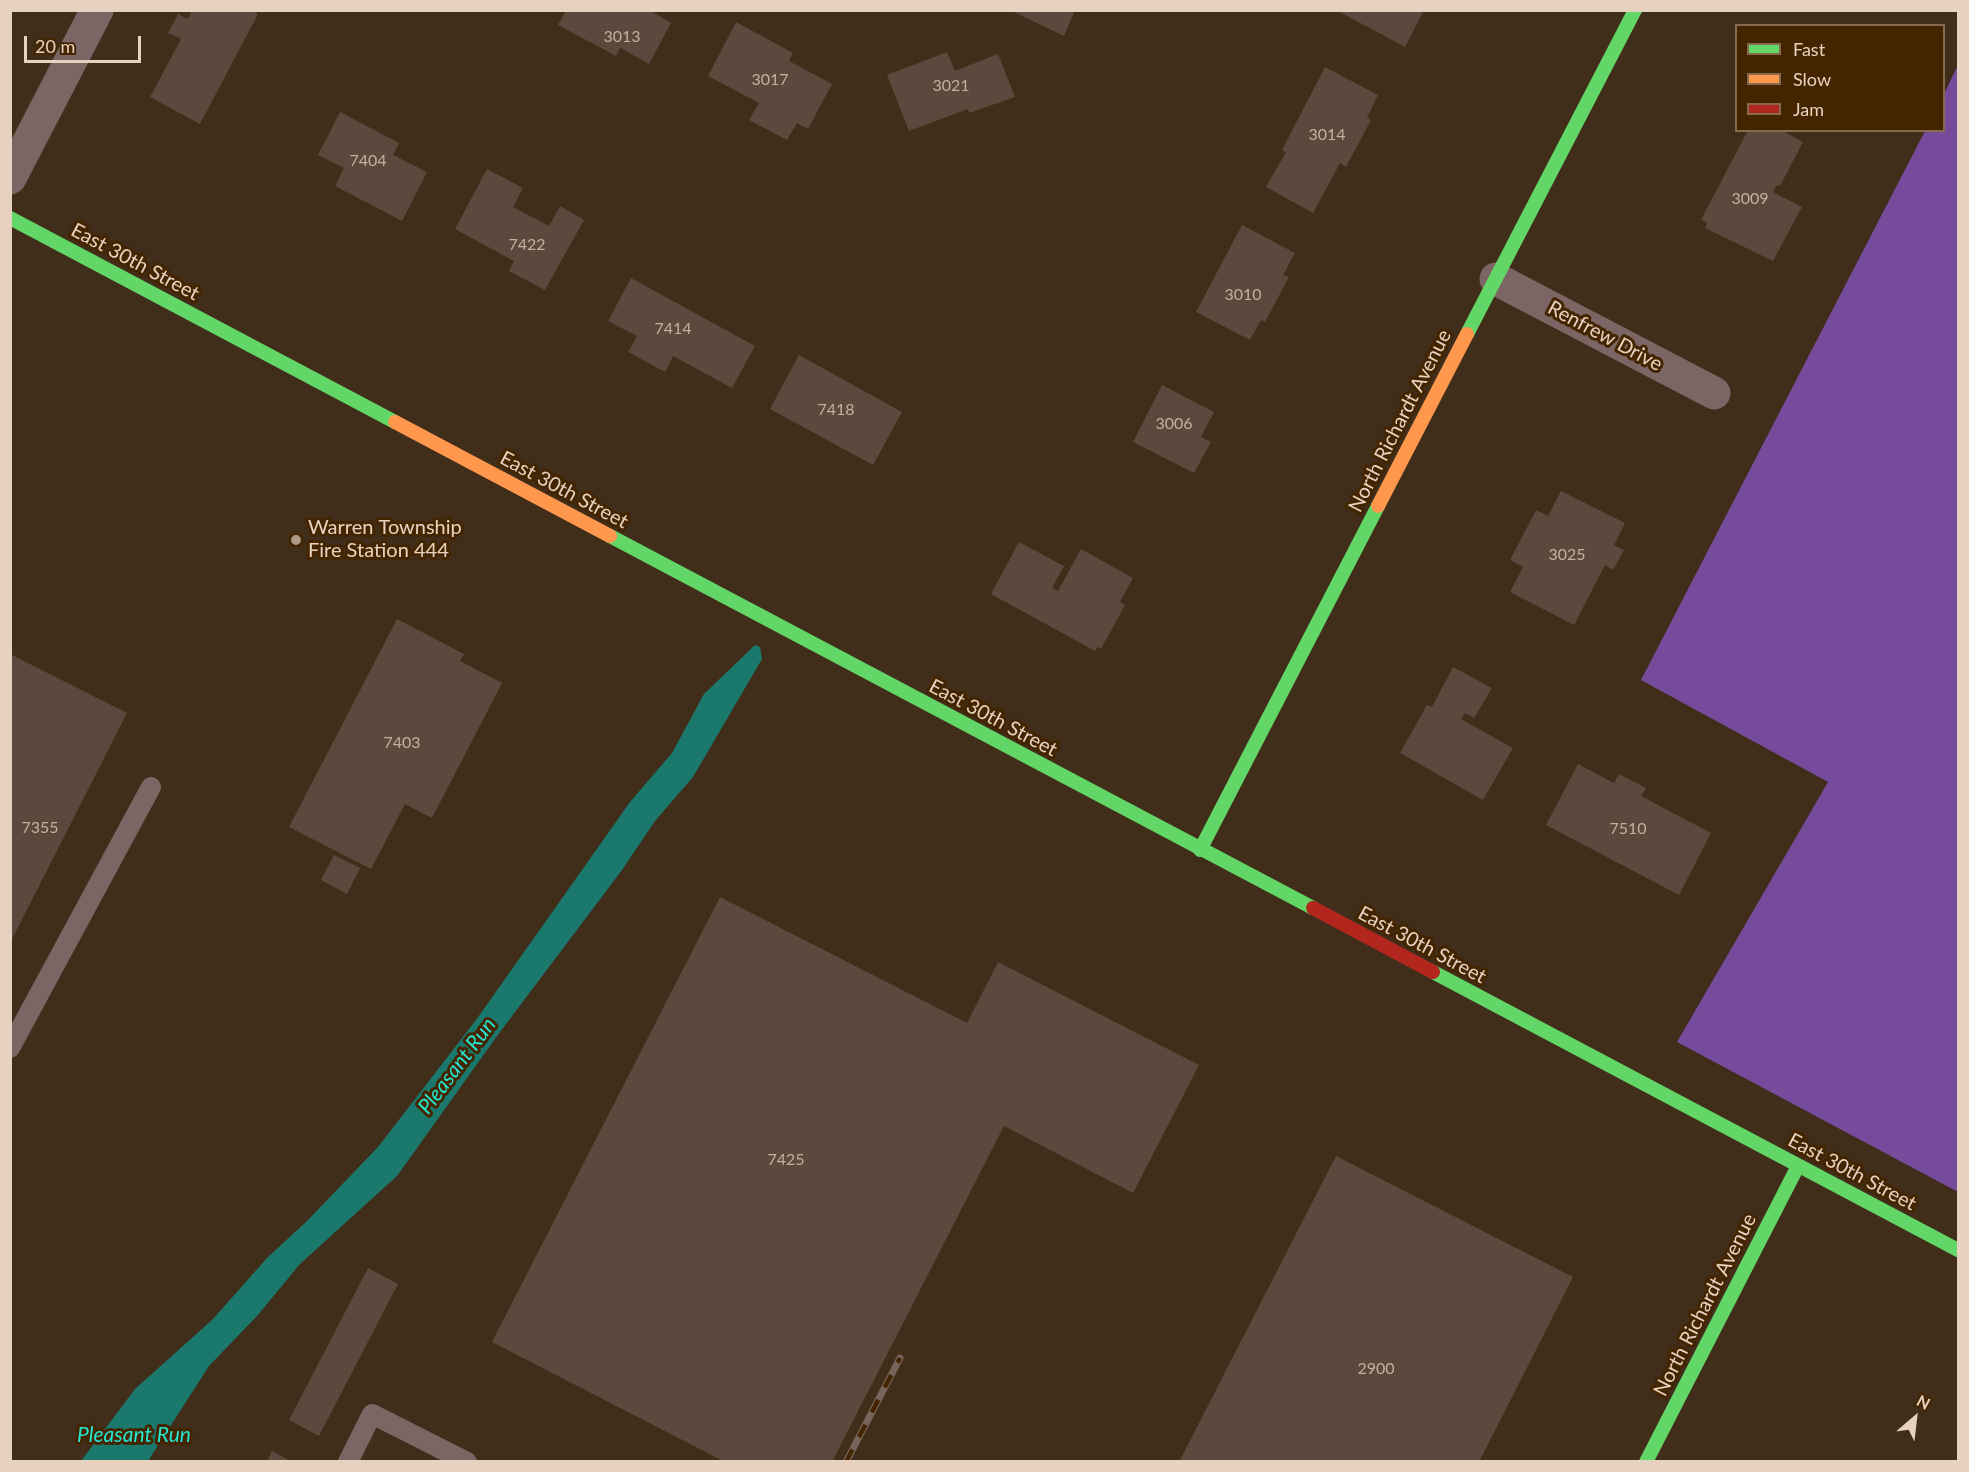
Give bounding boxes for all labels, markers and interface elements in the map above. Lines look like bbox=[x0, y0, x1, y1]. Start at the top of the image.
scale bar bbox=[27, 24, 144, 62]
legend bbox=[1735, 24, 1945, 132]
house number: 3013 bbox=[603, 27, 641, 47]
text: 20 m bbox=[35, 35, 75, 57]
text: Fast bbox=[1793, 38, 1825, 60]
text: Slow bbox=[1793, 68, 1831, 90]
house number: 3017 bbox=[751, 70, 789, 90]
house number: 3021 bbox=[932, 76, 970, 96]
text: Jam bbox=[1793, 98, 1824, 120]
house number: 3014 bbox=[1308, 125, 1346, 145]
house number: 7404 bbox=[349, 151, 387, 171]
house number: 3009 bbox=[1731, 189, 1769, 209]
street label: East 30th Street bbox=[67, 218, 203, 306]
house number: 7422 bbox=[508, 235, 546, 255]
house number: 3010 bbox=[1224, 285, 1262, 305]
street label: Renfrew Drive bbox=[1544, 296, 1666, 376]
house number: 7414 bbox=[654, 319, 692, 339]
street label: North Richardt Avenue bbox=[1344, 326, 1456, 516]
house number: 7418 bbox=[817, 400, 855, 420]
house number: 3006 bbox=[1155, 414, 1193, 434]
street label: East 30th Street bbox=[496, 446, 632, 534]
place label: Warren Township Fire Station 444 bbox=[308, 516, 462, 563]
marker: Warren Township Fire Station 444 bbox=[289, 533, 303, 547]
house number: 3025 bbox=[1548, 545, 1586, 565]
street label: East 30th Street bbox=[925, 674, 1061, 762]
house number: 7403 bbox=[383, 733, 421, 753]
house number: 7355 bbox=[21, 818, 59, 838]
house number: 7510 bbox=[1609, 819, 1647, 839]
street label: East 30th Street bbox=[1354, 901, 1490, 989]
water label: Pleasant Run bbox=[413, 1013, 501, 1119]
street label: East 30th Street bbox=[1784, 1128, 1920, 1216]
house number: 7425 bbox=[767, 1150, 805, 1170]
street label: North Richardt Avenue bbox=[1649, 1210, 1761, 1400]
house number: 2900 bbox=[1357, 1359, 1395, 1379]
north arrow bbox=[1885, 1388, 1945, 1448]
text: N bbox=[1914, 1390, 1934, 1413]
water label: Pleasant Run bbox=[77, 1422, 191, 1448]

